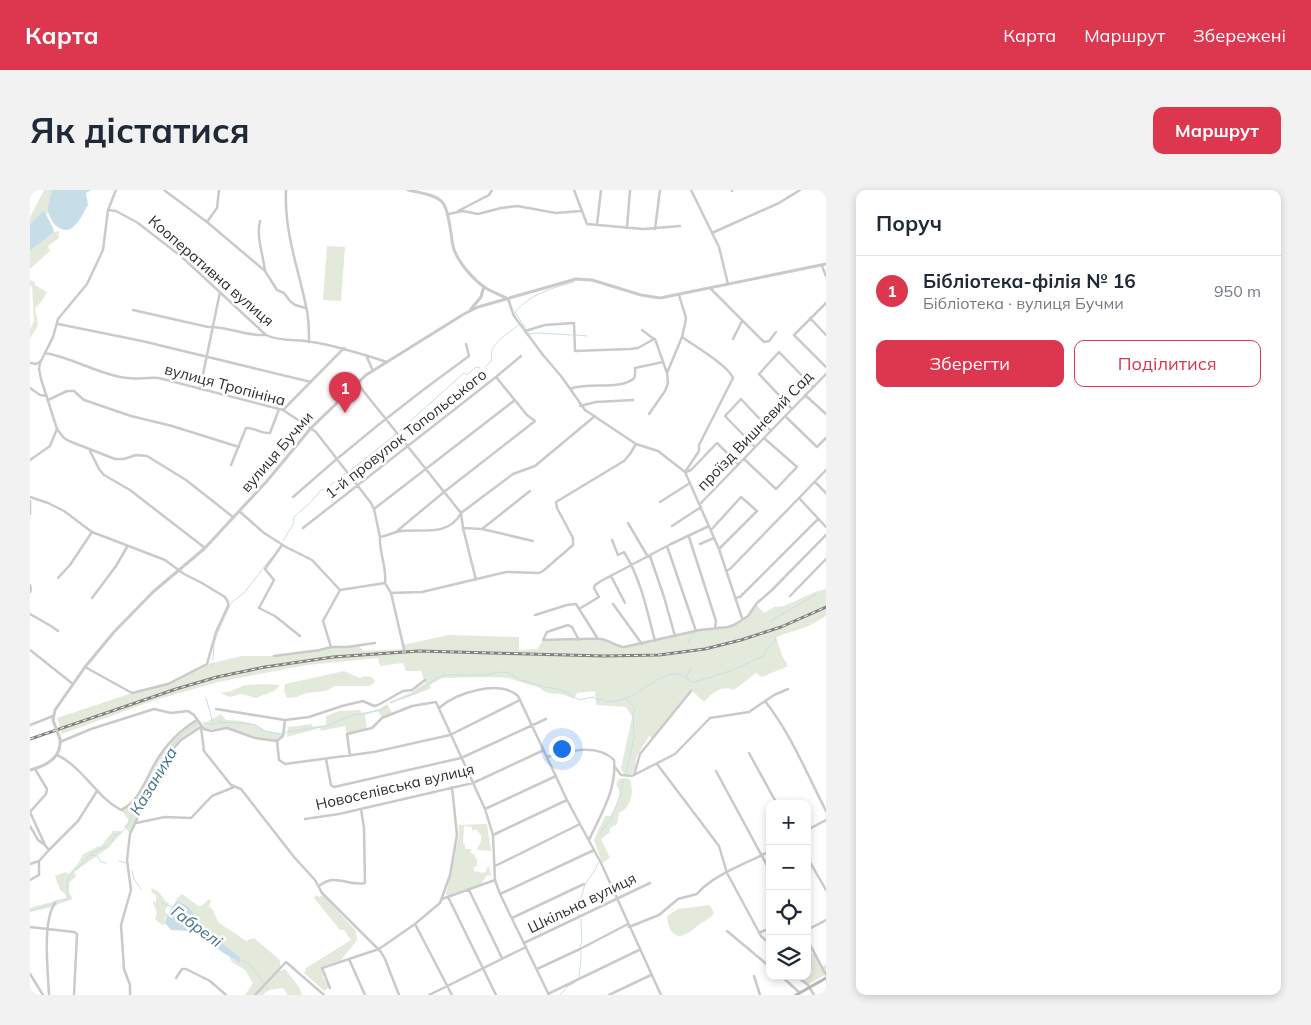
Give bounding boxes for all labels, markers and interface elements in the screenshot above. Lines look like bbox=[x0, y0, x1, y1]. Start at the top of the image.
text: Карта bbox=[25, 20, 99, 50]
text: Карта bbox=[1003, 24, 1056, 47]
text: Маршрут bbox=[1084, 24, 1165, 47]
text: Збережені bbox=[1193, 24, 1286, 47]
button: Маршрут bbox=[1153, 107, 1281, 154]
text: Як дістатися bbox=[30, 108, 250, 152]
text: Поруч bbox=[876, 210, 942, 236]
street label: Кооперативна вулиця bbox=[145, 211, 278, 330]
text: Бібліотека-філія № 16 bbox=[923, 269, 1136, 293]
text: 1 bbox=[887, 281, 897, 301]
text: 950 m bbox=[1214, 281, 1261, 301]
text: Бібліотека · вулиця Бучми bbox=[923, 293, 1124, 313]
button: Зберегти bbox=[876, 340, 1064, 387]
button: Поділитися bbox=[1074, 340, 1261, 387]
street label: вулиця Тропініна bbox=[163, 359, 288, 410]
street label: 1-й провулок Топольського bbox=[322, 365, 490, 503]
street label: проїзд Вишневий Сад bbox=[693, 367, 817, 494]
pin: 1 bbox=[329, 372, 361, 413]
street label: вулиця Бучми bbox=[236, 407, 317, 496]
your location bbox=[549, 736, 575, 762]
water label: Казаниха bbox=[125, 743, 181, 819]
street label: Новоселівська вулиця bbox=[314, 759, 476, 814]
map controls bbox=[766, 800, 811, 980]
button: + bbox=[766, 800, 811, 845]
button: − bbox=[766, 845, 811, 890]
street label: Шкільна вулиця bbox=[524, 868, 639, 937]
button: locate bbox=[766, 890, 811, 935]
water label: Габрелі bbox=[168, 901, 226, 951]
button: layers bbox=[766, 935, 811, 980]

